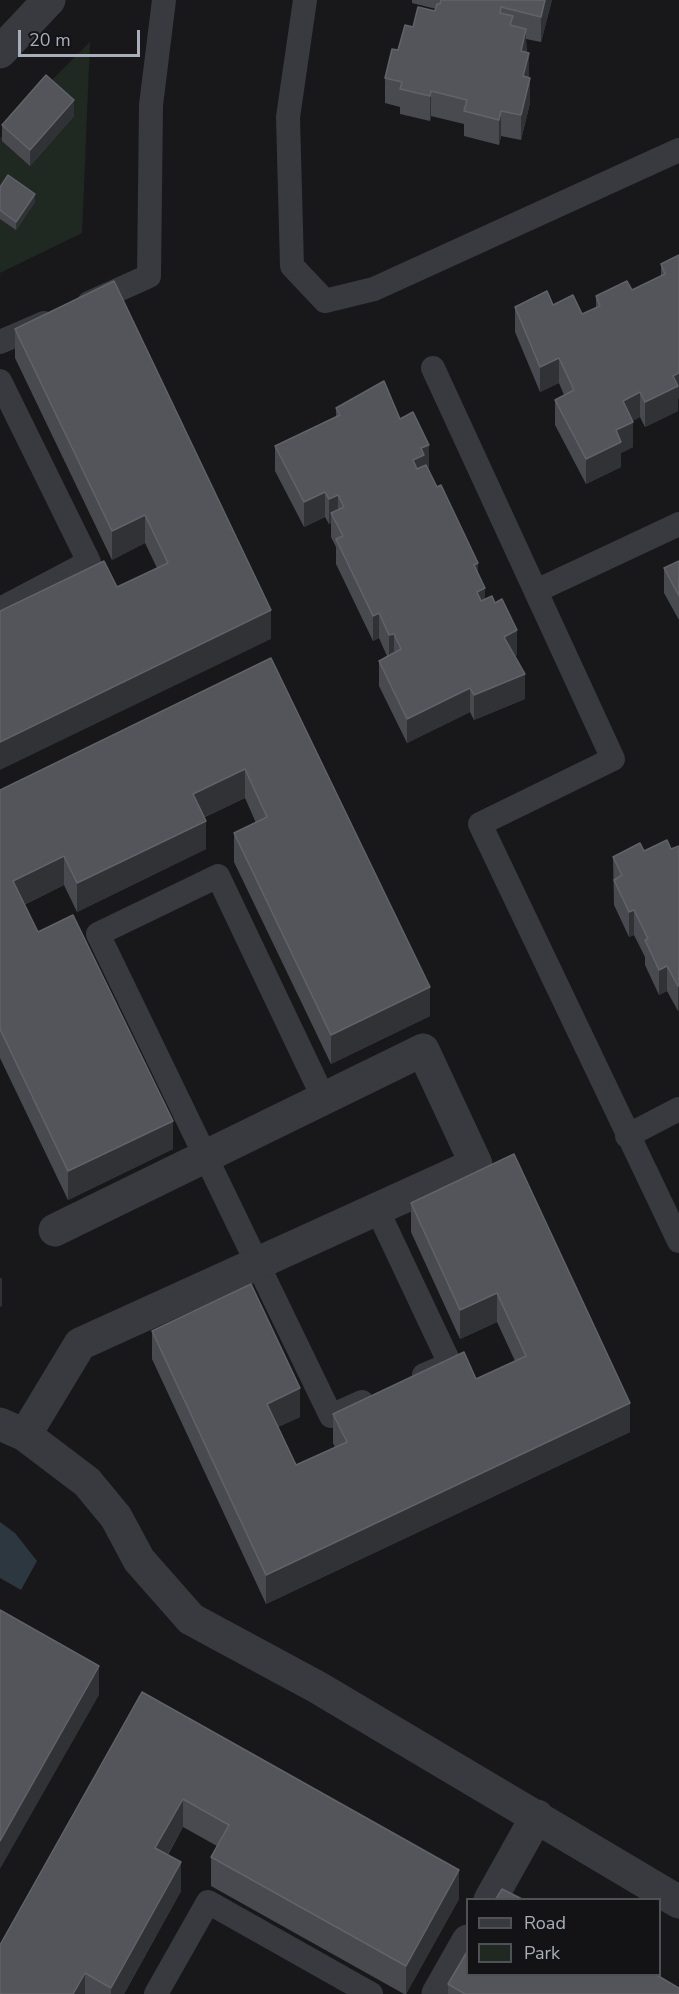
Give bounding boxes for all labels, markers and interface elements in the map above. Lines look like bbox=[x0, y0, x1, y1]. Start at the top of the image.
scale bar bbox=[21, 18, 142, 56]
text: 20 m bbox=[29, 28, 71, 52]
legend bbox=[466, 1898, 661, 1976]
text: Road bbox=[524, 1911, 566, 1935]
text: Park bbox=[524, 1941, 560, 1965]

